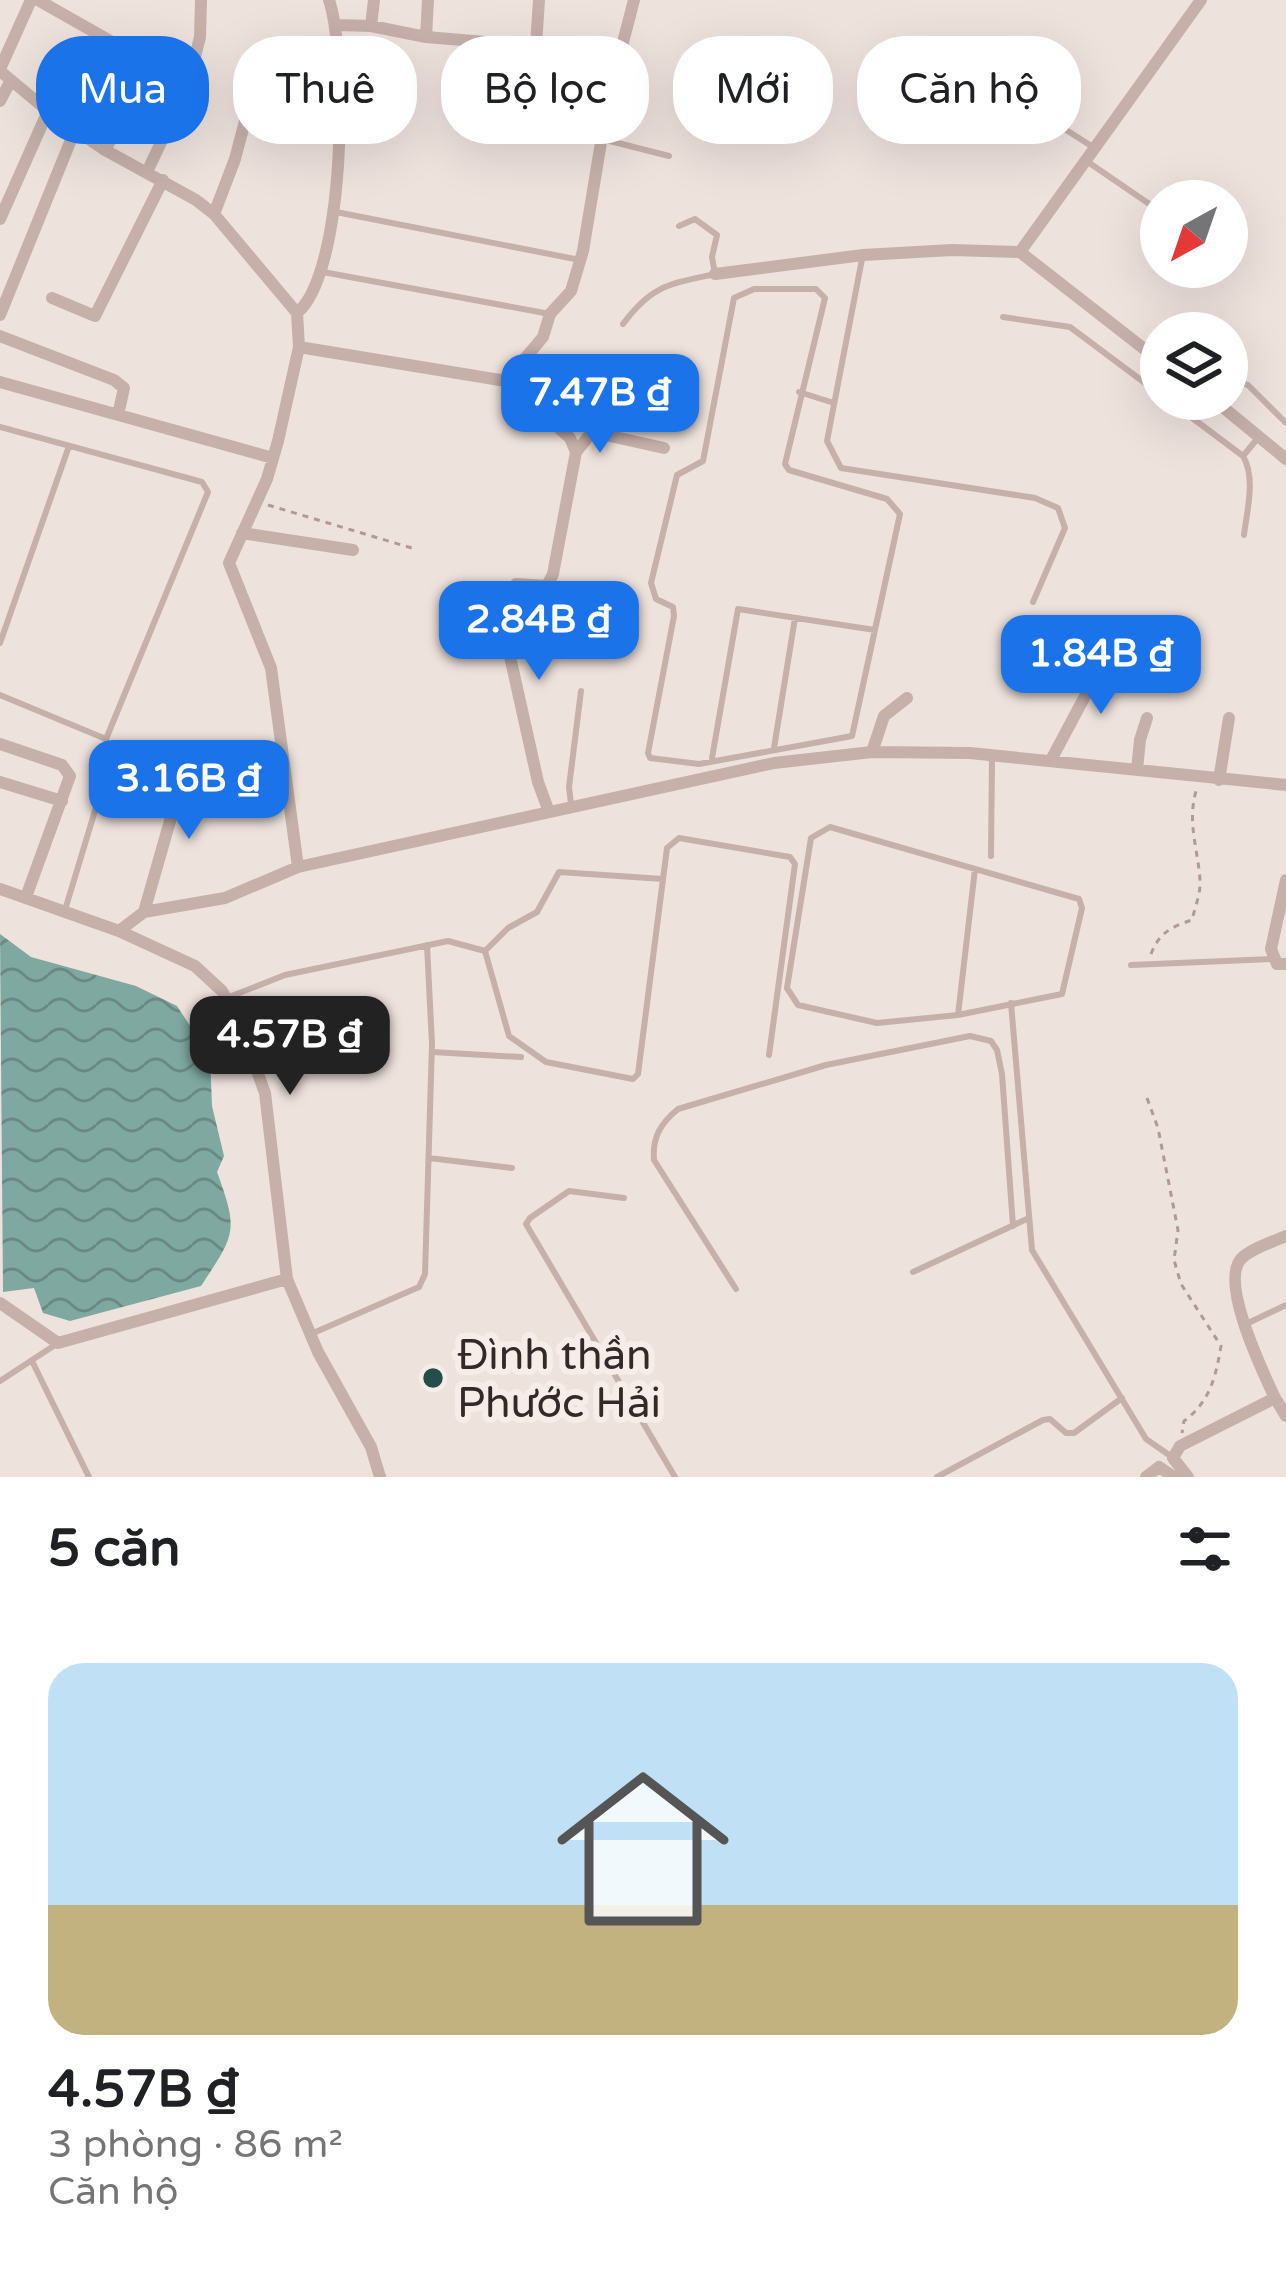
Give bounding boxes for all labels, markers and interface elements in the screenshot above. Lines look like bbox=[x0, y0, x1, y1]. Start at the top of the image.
chip: Mua bbox=[36, 36, 209, 144]
chip: Thuê bbox=[233, 36, 417, 144]
chip: Bộ lọc bbox=[441, 36, 649, 144]
chip: Mới bbox=[673, 36, 833, 144]
chip: Căn hộ bbox=[857, 36, 1081, 144]
north arrow bbox=[1140, 180, 1248, 288]
map controls bbox=[1140, 180, 1248, 420]
button: layers bbox=[1140, 312, 1248, 420]
pin: 7.47B ₫ bbox=[489, 354, 711, 456]
text: 7.47B ₫ bbox=[528, 369, 672, 416]
pin: 2.84B ₫ bbox=[428, 581, 650, 683]
text: 2.84B ₫ bbox=[466, 596, 612, 643]
pin: 1.84B ₫ bbox=[990, 615, 1212, 717]
text: 1.84B ₫ bbox=[1028, 630, 1174, 677]
pin: 3.16B ₫ bbox=[78, 740, 300, 842]
text: 3.16B ₫ bbox=[116, 755, 262, 802]
pin: 4.57B ₫ bbox=[179, 996, 401, 1098]
text: 4.57B ₫ bbox=[217, 1011, 363, 1058]
place label: Đình thần Phước Hải bbox=[457, 1330, 661, 1429]
marker: Đình thần Phước Hải bbox=[420, 1365, 446, 1391]
icon: filters bbox=[1172, 1516, 1238, 1582]
text: 5 căn bbox=[48, 1518, 180, 1580]
icon: home bbox=[535, 1741, 751, 1957]
text: 4.57B ₫ bbox=[48, 2059, 239, 2121]
text: 3 phòng · 86 m² bbox=[48, 2121, 343, 2168]
text: Căn hộ bbox=[48, 2168, 178, 2215]

